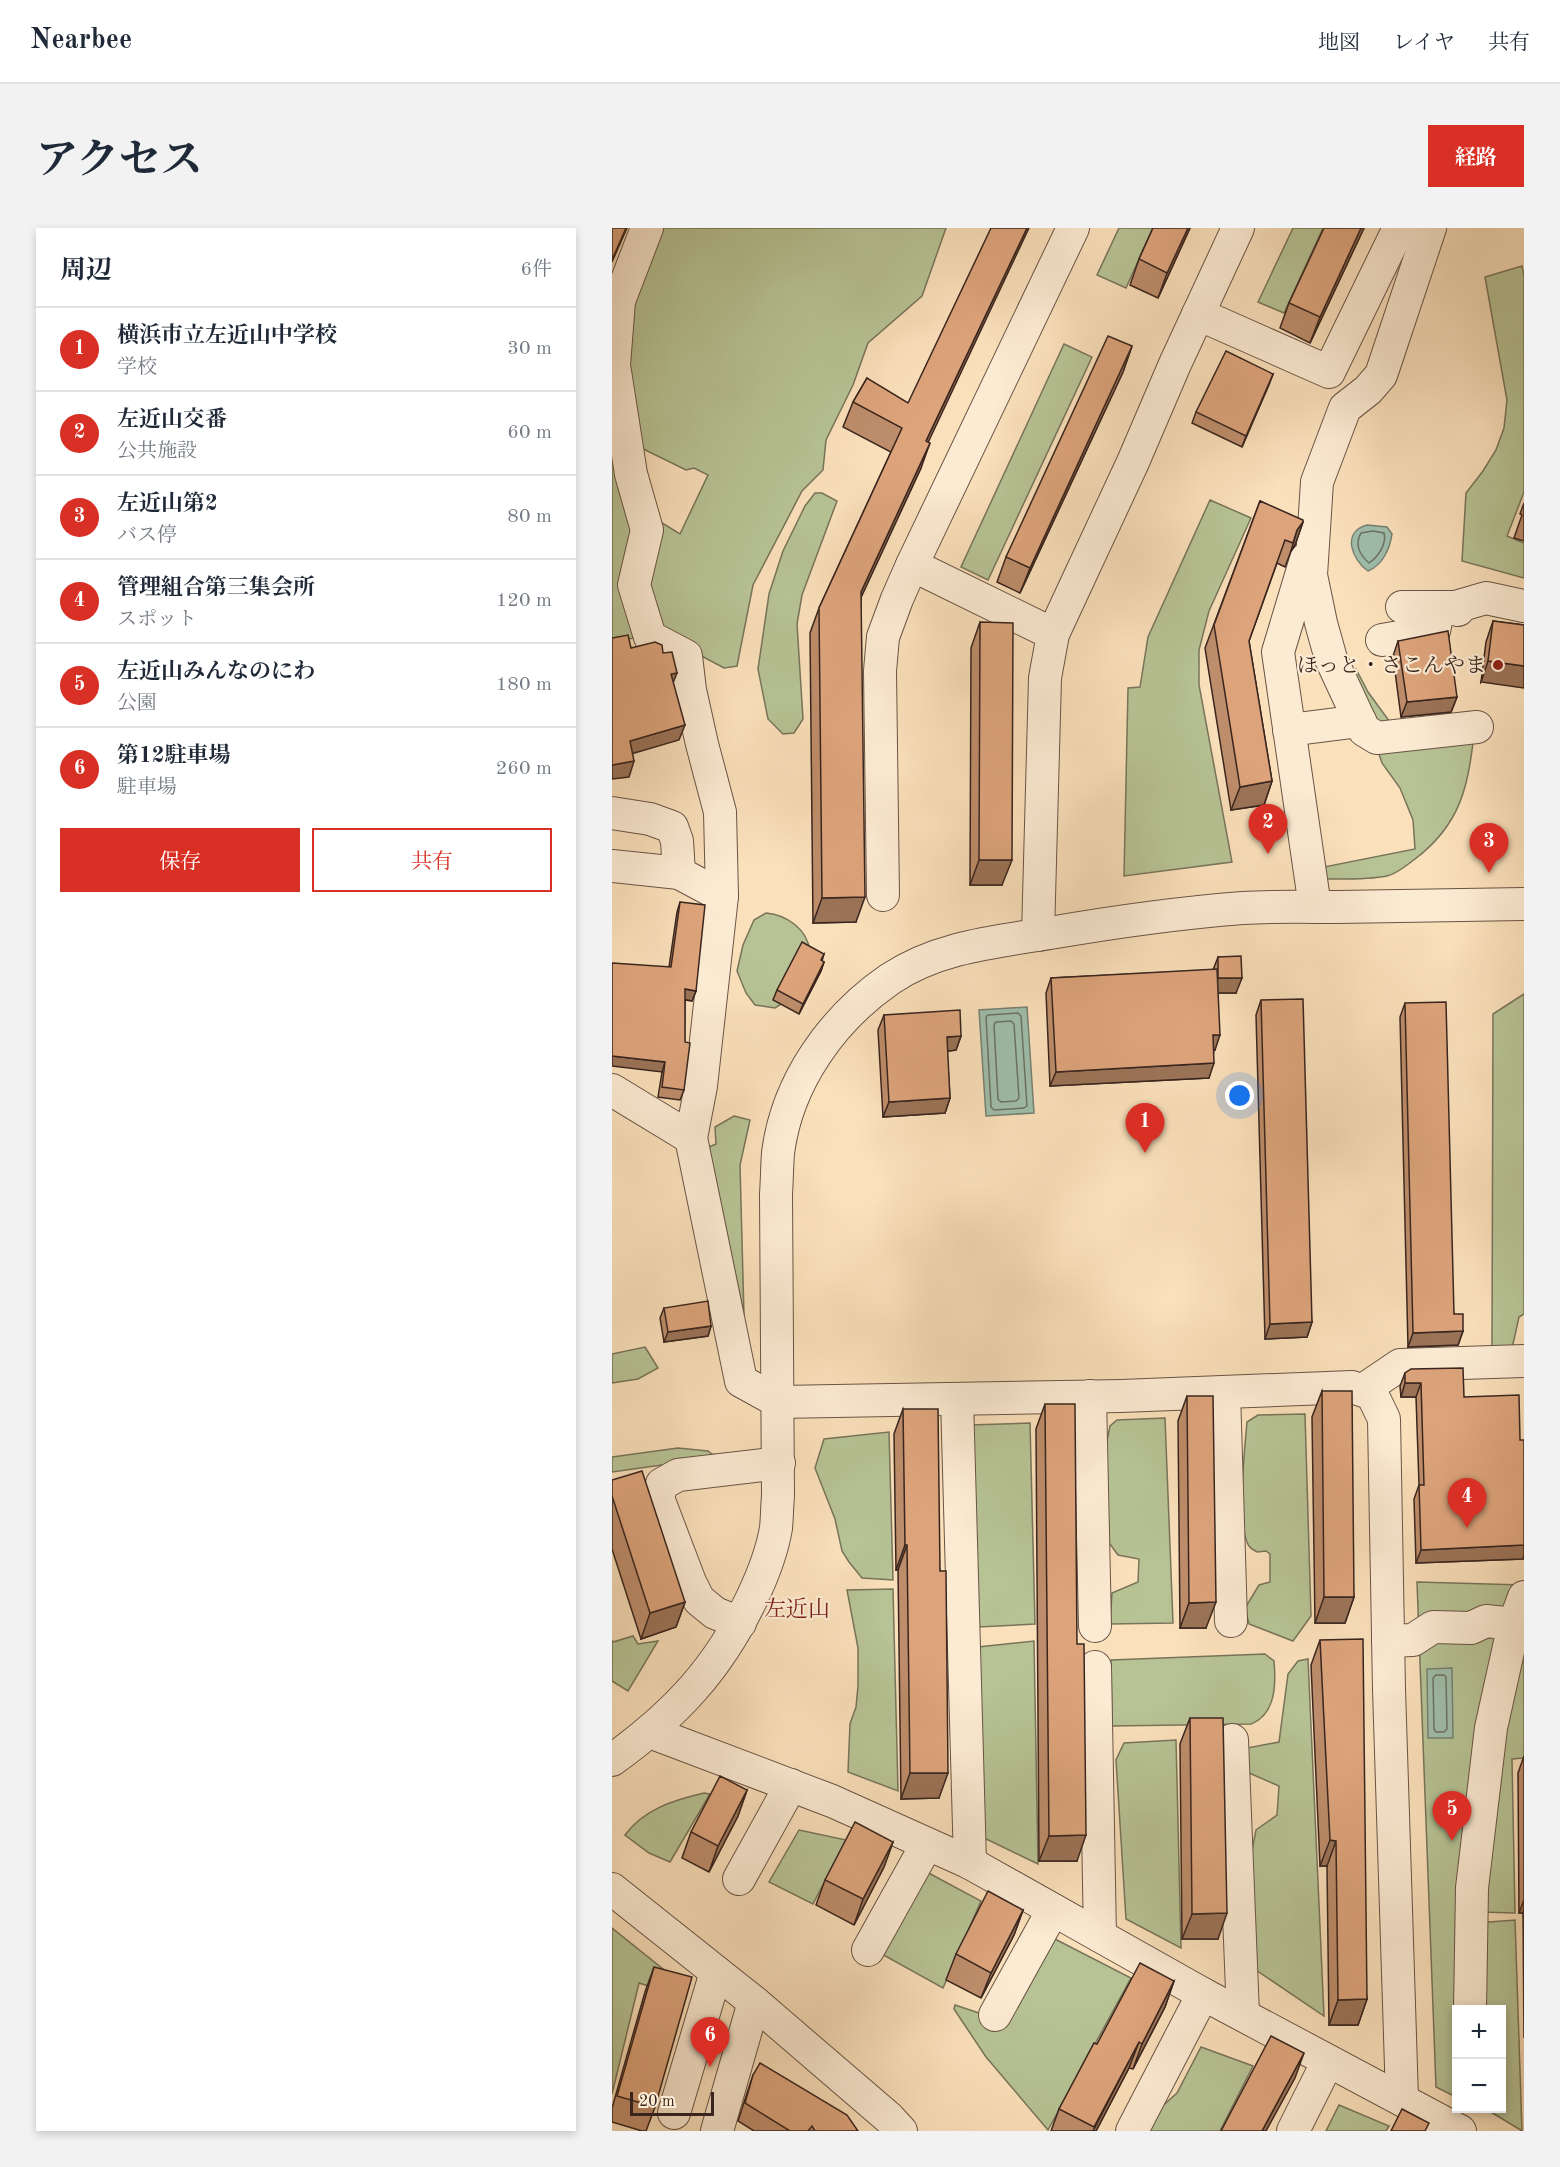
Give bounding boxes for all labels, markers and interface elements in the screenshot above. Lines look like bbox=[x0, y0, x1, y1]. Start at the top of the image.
text: Nearbee bbox=[30, 27, 132, 55]
text: 地図 bbox=[1318, 33, 1360, 54]
text: レイヤ bbox=[1393, 33, 1455, 54]
text: 共有 bbox=[1488, 33, 1530, 54]
button: 経路 bbox=[1428, 125, 1524, 187]
text: アクセス bbox=[36, 141, 203, 183]
text: 周辺 bbox=[60, 258, 112, 284]
text: 6件 bbox=[520, 260, 552, 280]
text: 横浜市立左近山中学校 bbox=[117, 325, 337, 347]
text: 1 bbox=[74, 339, 85, 359]
text: 30 m bbox=[507, 339, 552, 359]
text: 学校 bbox=[117, 358, 157, 378]
text: 左近山交番 bbox=[117, 409, 227, 431]
text: 2 bbox=[74, 423, 85, 443]
text: 60 m bbox=[507, 423, 552, 443]
text: 公共施設 bbox=[117, 442, 197, 462]
text: 左近山第2 bbox=[117, 493, 218, 515]
text: 3 bbox=[74, 507, 85, 527]
text: 80 m bbox=[507, 507, 552, 527]
text: バス停 bbox=[117, 526, 177, 546]
text: 管理組合第三集会所 bbox=[117, 577, 315, 599]
text: 4 bbox=[74, 591, 85, 611]
text: 120 m bbox=[496, 591, 552, 611]
text: スポット bbox=[117, 610, 197, 630]
place label: ほっと・さこんやま bbox=[1297, 655, 1486, 677]
marker: ほっと・さこんやま bbox=[1491, 658, 1505, 672]
text: 左近山みんなのにわ bbox=[117, 661, 315, 683]
text: 5 bbox=[74, 675, 85, 695]
text: 180 m bbox=[496, 675, 552, 695]
text: 公園 bbox=[117, 694, 157, 714]
text: 第12駐車場 bbox=[117, 745, 231, 767]
text: 6 bbox=[74, 759, 85, 779]
text: 260 m bbox=[496, 759, 552, 779]
text: 駐車場 bbox=[117, 778, 177, 798]
pin: 2 bbox=[1248, 804, 1288, 854]
pin: 3 bbox=[1470, 824, 1508, 873]
button: 保存 bbox=[60, 828, 300, 892]
button: 共有 bbox=[312, 828, 552, 892]
your location bbox=[1225, 1081, 1254, 1110]
pin: 1 bbox=[1126, 1104, 1164, 1153]
pin: 4 bbox=[1448, 1478, 1486, 1528]
district label: 左近山 bbox=[764, 1597, 830, 1621]
pin: 5 bbox=[1432, 1792, 1472, 1841]
map controls bbox=[1452, 2005, 1506, 2113]
button: + bbox=[1452, 2005, 1506, 2059]
pin: 6 bbox=[690, 2018, 730, 2067]
button: − bbox=[1452, 2059, 1506, 2113]
scale bar bbox=[630, 2089, 714, 2116]
text: 20 m bbox=[639, 2094, 675, 2110]

